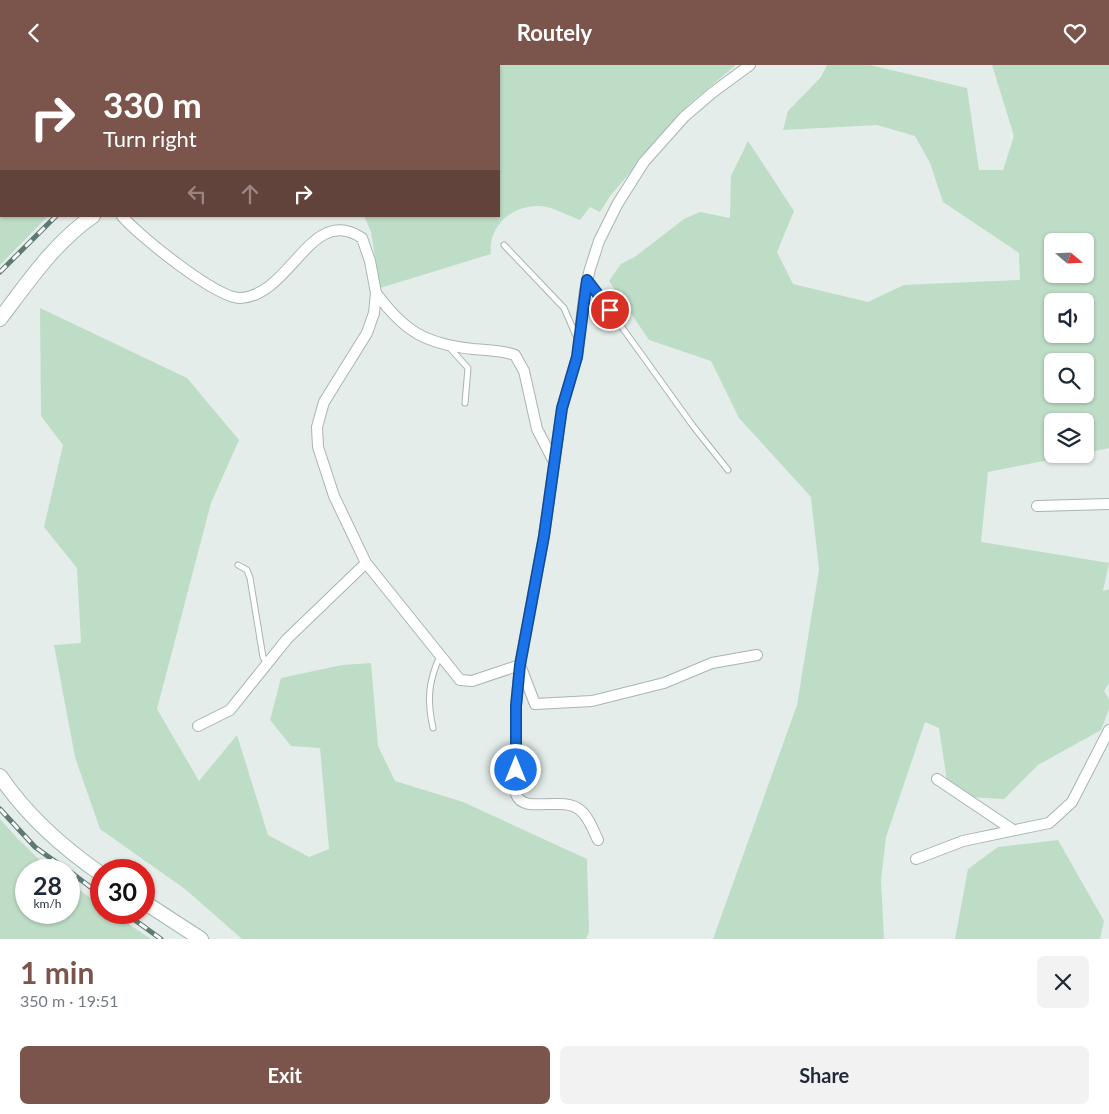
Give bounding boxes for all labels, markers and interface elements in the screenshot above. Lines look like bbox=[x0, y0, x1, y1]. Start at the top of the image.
icon: back bbox=[20, 19, 48, 47]
text: Routely bbox=[517, 19, 592, 46]
icon: heart bbox=[1061, 19, 1089, 47]
text: 330 m bbox=[103, 83, 202, 125]
icon: right bbox=[20, 85, 85, 150]
text: Turn right bbox=[103, 125, 197, 152]
icon: left bbox=[183, 180, 211, 208]
icon: ahead bbox=[236, 180, 264, 208]
icon: right bbox=[289, 180, 317, 208]
north arrow bbox=[1044, 233, 1094, 283]
map controls bbox=[1044, 233, 1094, 463]
pin bbox=[589, 289, 631, 331]
button: sound bbox=[1044, 293, 1094, 343]
icon: arrive bbox=[596, 296, 624, 324]
button: search bbox=[1044, 353, 1094, 403]
button: layers bbox=[1044, 413, 1094, 463]
position arrow bbox=[489, 743, 541, 795]
speed limit sign: 30 bbox=[90, 859, 155, 924]
text: 28 bbox=[33, 870, 62, 900]
text: km/h bbox=[33, 896, 62, 911]
text: 1 min bbox=[20, 954, 94, 990]
button: close bbox=[1037, 956, 1089, 1008]
text: 350 m · 19:51 bbox=[20, 991, 119, 1010]
button: Exit bbox=[20, 1046, 550, 1104]
button: Share bbox=[560, 1046, 1089, 1104]

